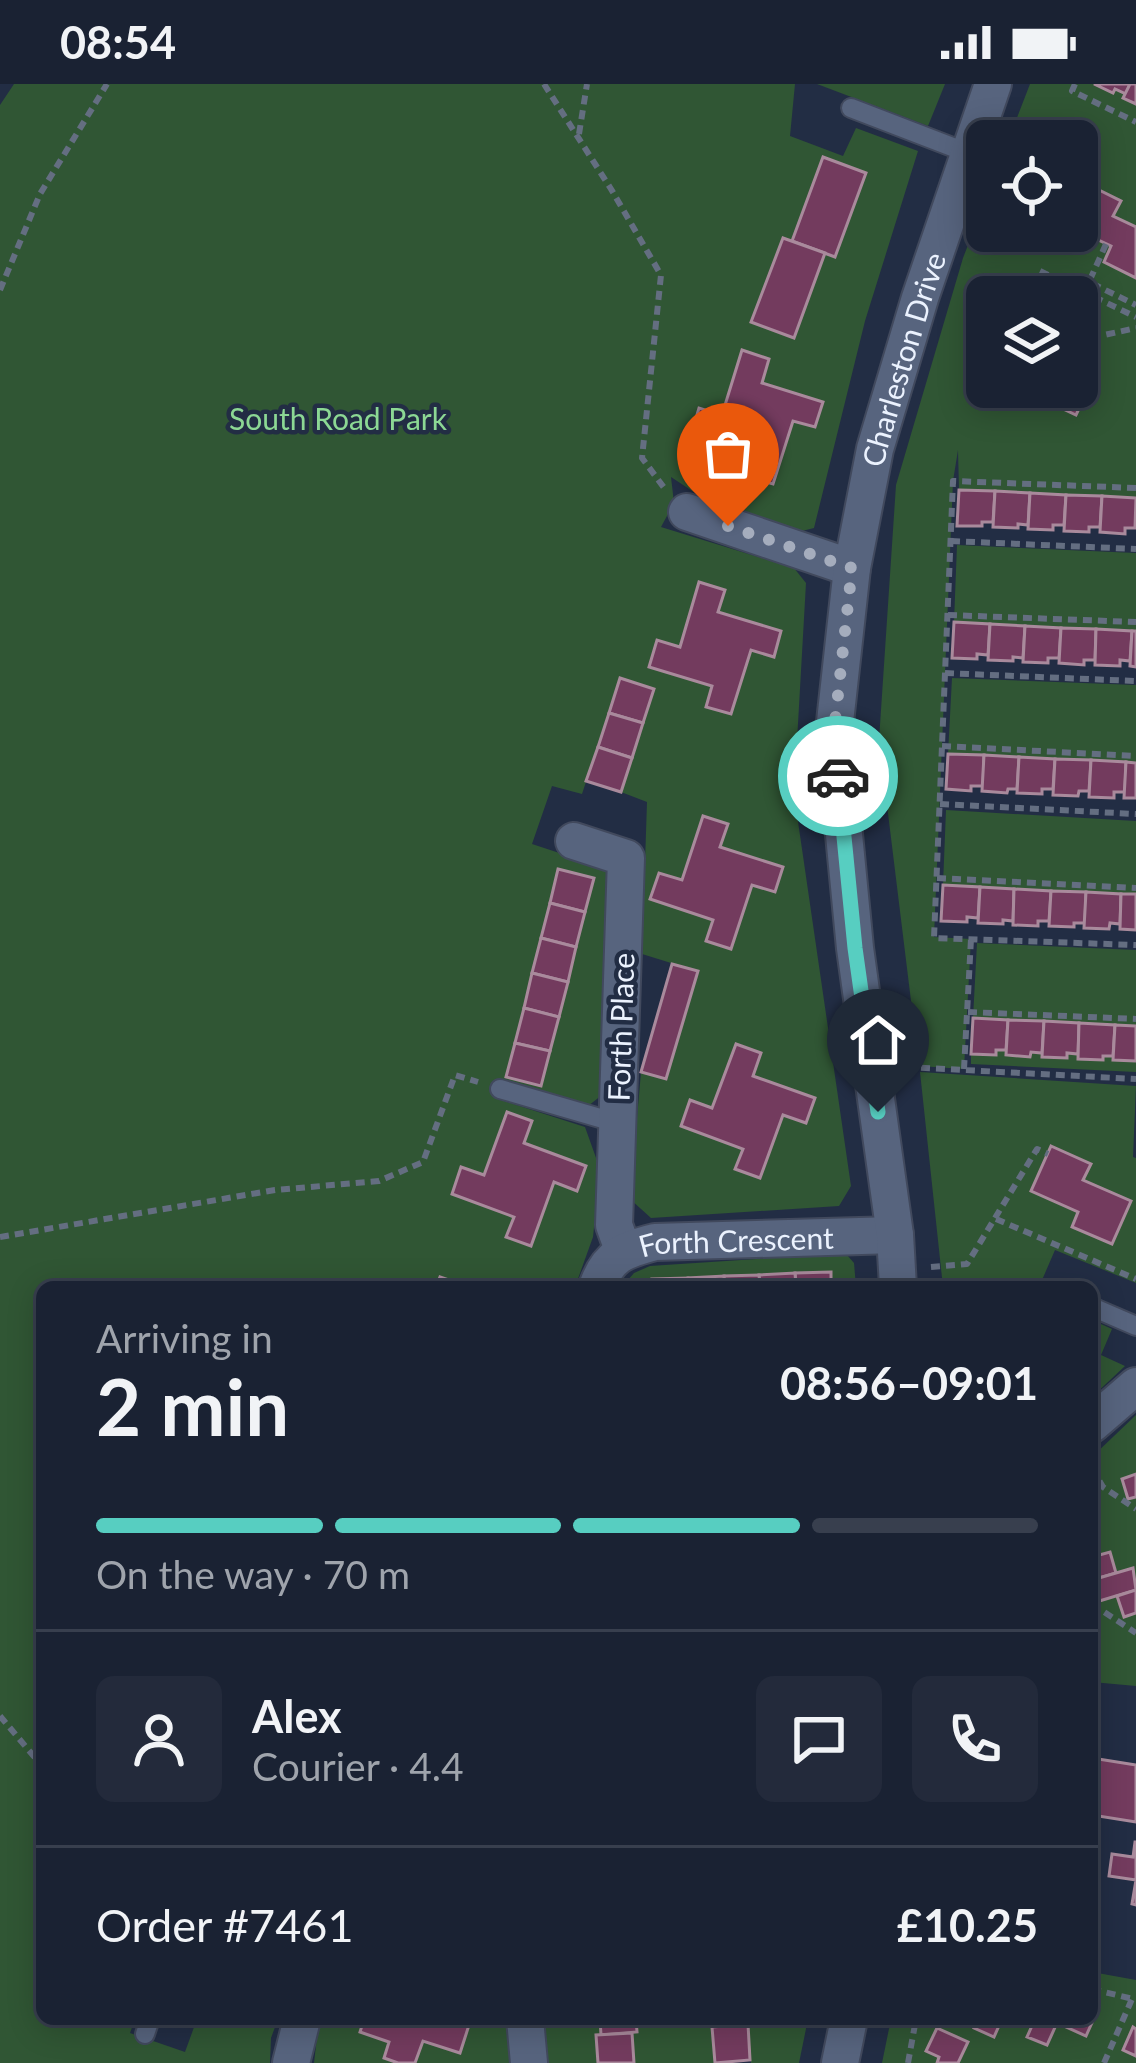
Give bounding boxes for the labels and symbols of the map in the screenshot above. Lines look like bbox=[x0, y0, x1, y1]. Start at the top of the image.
street label: Charleston Drive bbox=[854, 247, 952, 469]
park label: South Road Park bbox=[229, 400, 448, 436]
pin bbox=[677, 403, 779, 526]
courier bbox=[778, 716, 898, 836]
street label: Forth Place bbox=[599, 952, 641, 1102]
pin bbox=[827, 989, 929, 1112]
street label: Forth Crescent bbox=[634, 1219, 834, 1264]

